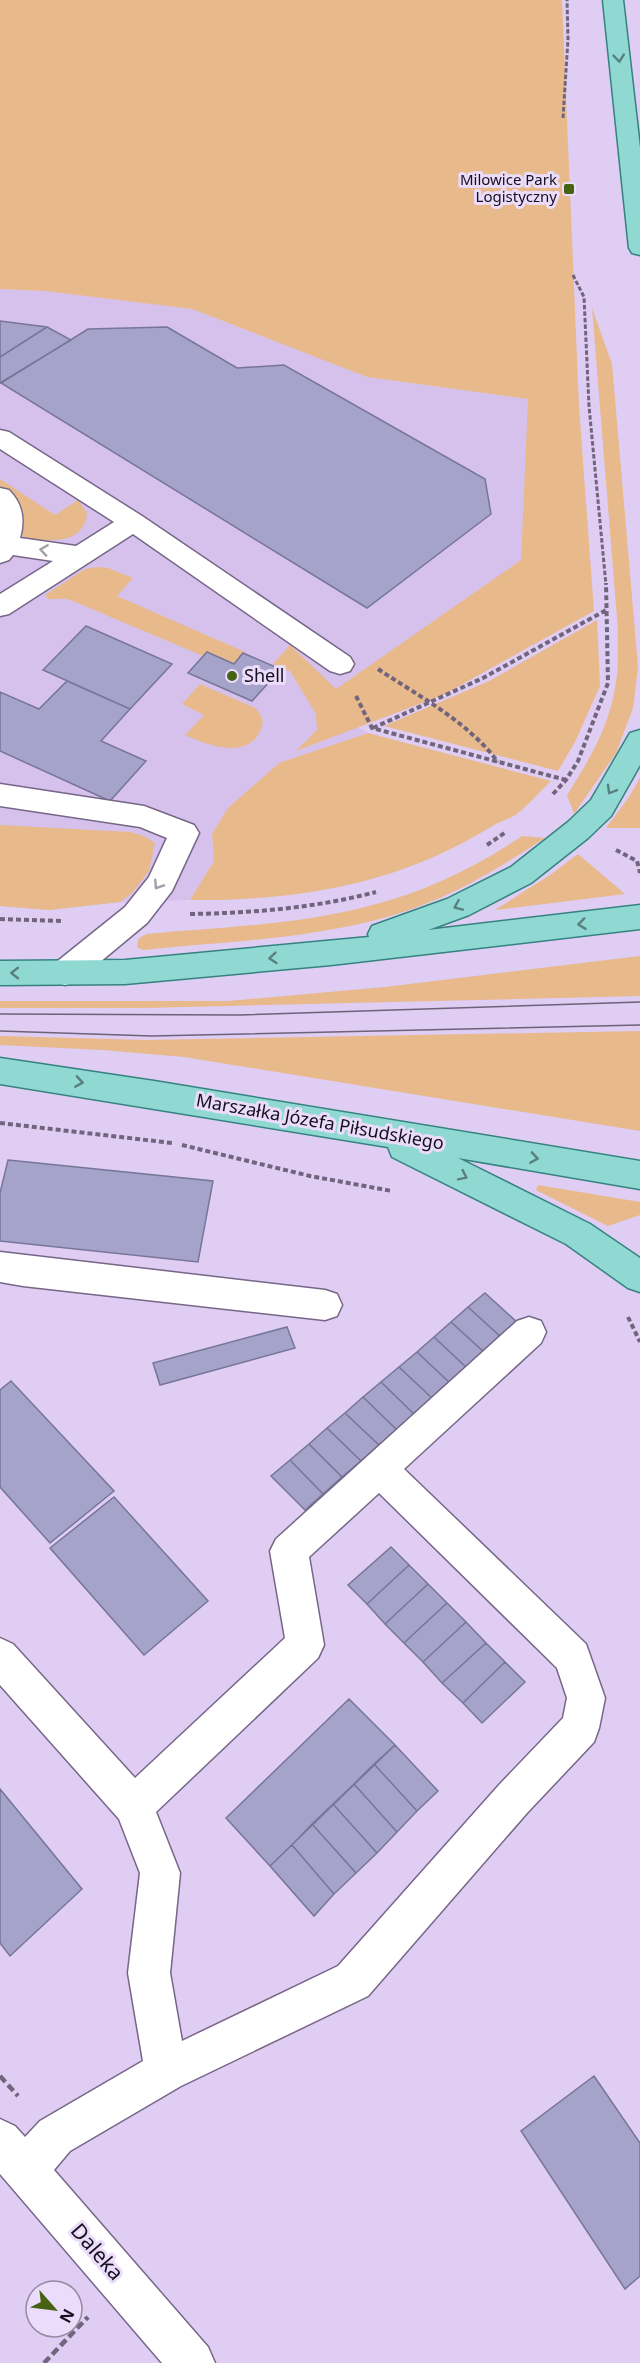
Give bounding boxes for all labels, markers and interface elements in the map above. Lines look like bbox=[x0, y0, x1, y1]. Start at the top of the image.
one-way arrow bbox=[612, 54, 625, 63]
place label: Milowice Park Logistyczny bbox=[460, 169, 557, 206]
marker: Milowice Park Logistyczny bbox=[562, 182, 576, 196]
one-way arrow bbox=[39, 545, 48, 557]
place label: Shell bbox=[244, 663, 284, 687]
marker: Shell bbox=[225, 669, 239, 683]
one-way arrow bbox=[607, 784, 618, 794]
one-way arrow bbox=[154, 879, 165, 890]
one-way arrow bbox=[453, 899, 464, 911]
one-way arrow bbox=[577, 917, 586, 930]
one-way arrow bbox=[268, 951, 277, 964]
one-way arrow bbox=[11, 967, 20, 979]
one-way arrow bbox=[74, 1076, 84, 1088]
street label: Marszałka Józefa Piłsudskiego bbox=[194, 1087, 446, 1155]
one-way arrow bbox=[529, 1151, 539, 1164]
one-way arrow bbox=[456, 1169, 467, 1181]
street label: Daleka bbox=[65, 2217, 130, 2286]
north arrow bbox=[24, 2279, 84, 2339]
text: N bbox=[54, 2305, 80, 2327]

